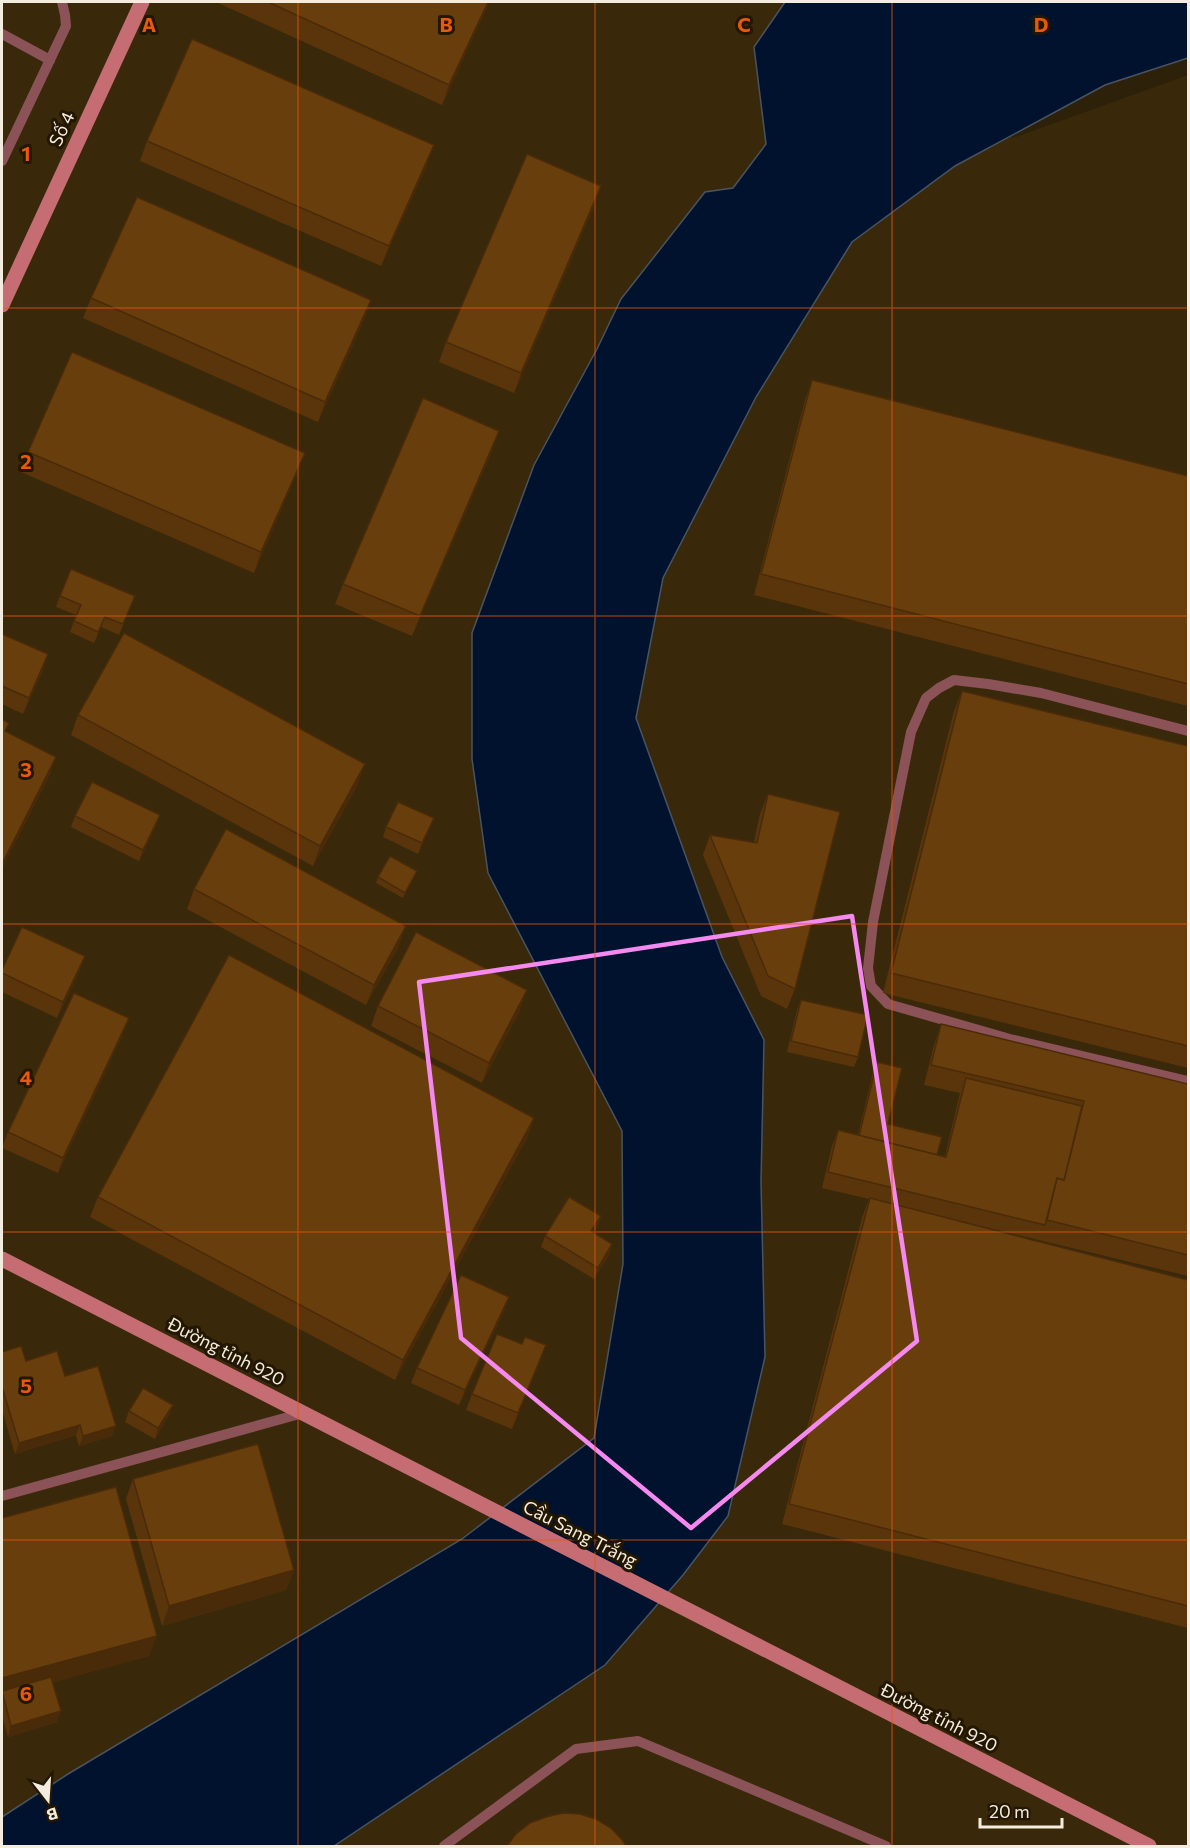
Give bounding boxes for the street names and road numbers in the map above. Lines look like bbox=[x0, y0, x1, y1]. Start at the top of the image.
street label: Số 4 bbox=[44, 108, 79, 149]
street label: Đường tỉnh 920 bbox=[163, 1312, 289, 1390]
street label: Cầu Sang Trắng bbox=[520, 1495, 641, 1571]
street label: Đường tỉnh 920 bbox=[876, 1678, 1002, 1756]

